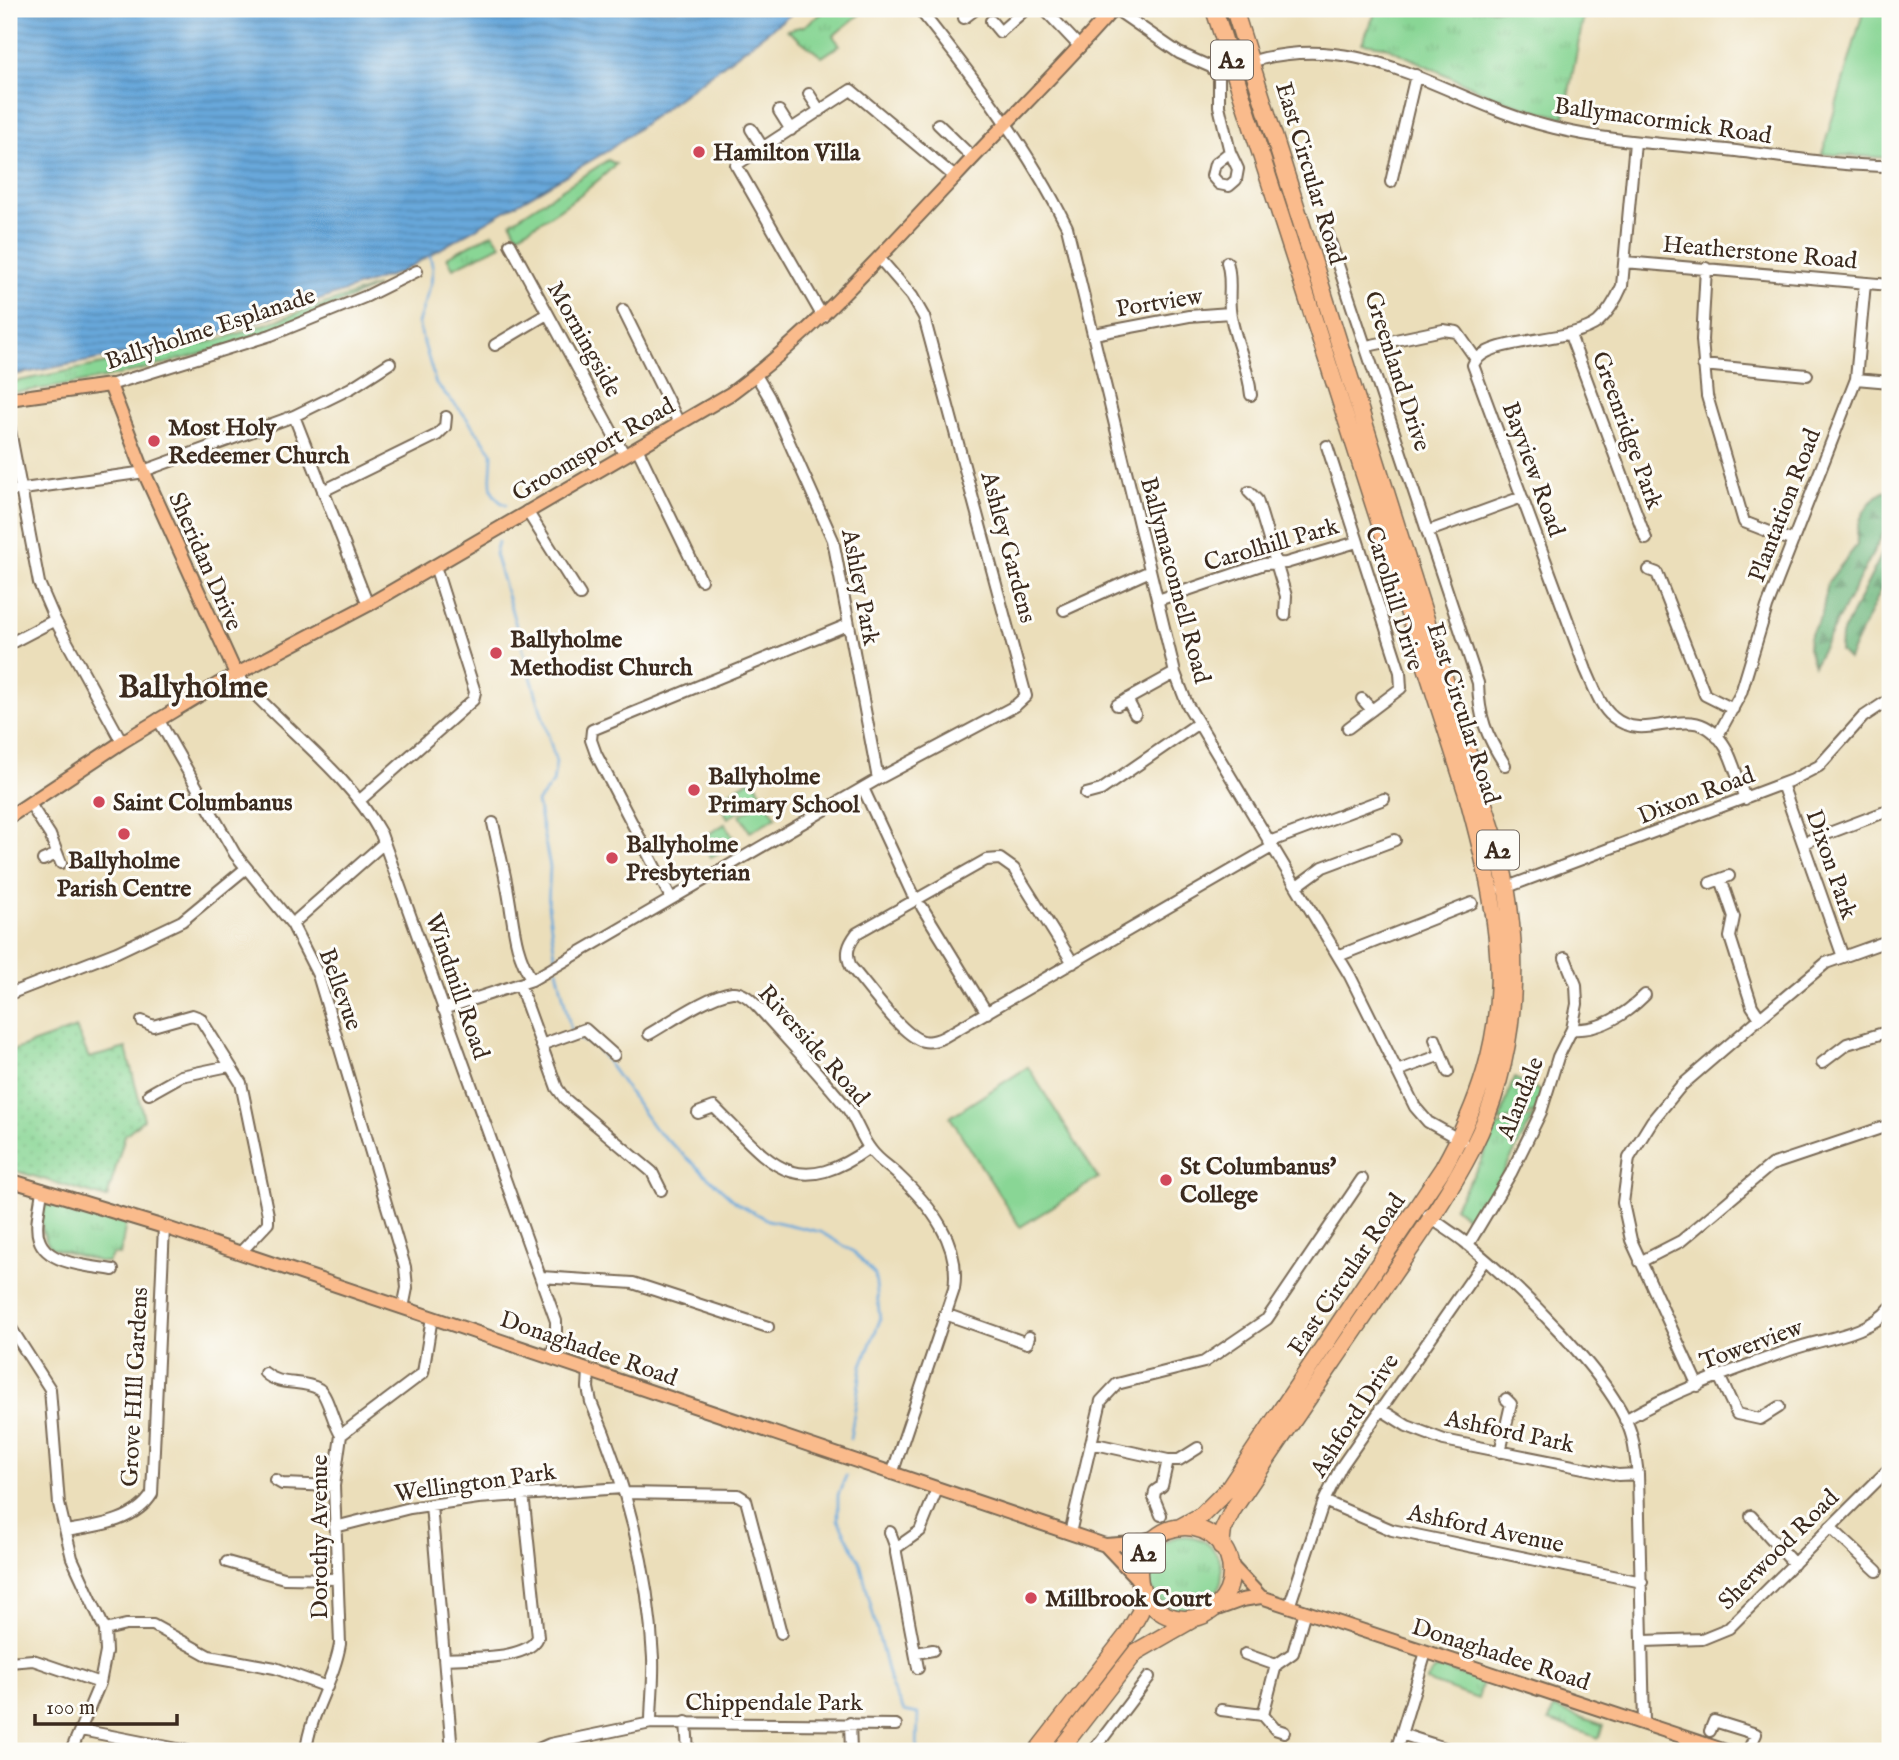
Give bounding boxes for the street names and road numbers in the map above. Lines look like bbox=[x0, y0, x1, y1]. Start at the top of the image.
road number: A2 bbox=[1211, 40, 1253, 80]
street label: East Circular Road bbox=[1267, 78, 1352, 269]
street label: Ballymacormick Road bbox=[1552, 91, 1774, 152]
street label: Heatherstone Road bbox=[1661, 230, 1859, 277]
street label: Morningside bbox=[539, 276, 628, 403]
street label: Ballyholme Esplanade bbox=[101, 281, 320, 378]
street label: Portview bbox=[1114, 281, 1206, 326]
street label: Greenland Drive bbox=[1356, 288, 1437, 455]
street label: Greenridge Park bbox=[1584, 347, 1670, 514]
street label: Groomsport Road bbox=[507, 391, 681, 510]
street label: Bayview Road bbox=[1494, 398, 1571, 541]
street label: Plantation Road bbox=[1742, 424, 1829, 587]
street label: Ashley Gardens bbox=[972, 467, 1043, 626]
street label: Ballymaconnell Road bbox=[1132, 474, 1217, 687]
street label: Sheridan Drive bbox=[160, 488, 249, 636]
street label: Carolhill Park bbox=[1200, 511, 1343, 579]
street label: Carolhill Drive bbox=[1357, 523, 1430, 674]
street label: Ashley Park bbox=[833, 526, 886, 648]
street label: East Circular Road bbox=[1419, 619, 1507, 808]
street label: Dixon Road bbox=[1634, 760, 1759, 833]
street label: Dixon Park bbox=[1797, 806, 1864, 923]
road number: A2 bbox=[1477, 830, 1519, 870]
street label: Windmill Road bbox=[417, 909, 496, 1064]
street label: Bellevue bbox=[310, 944, 369, 1035]
street label: Riverside Road bbox=[750, 979, 876, 1113]
street label: Alandale bbox=[1490, 1053, 1552, 1145]
street label: East Circular Road bbox=[1281, 1188, 1413, 1362]
street label: Grove HIll Gardens bbox=[115, 1286, 156, 1488]
street label: Donaghadee Road bbox=[496, 1305, 682, 1394]
street label: Towerview bbox=[1696, 1312, 1808, 1378]
street label: Ashford Drive bbox=[1303, 1348, 1407, 1484]
street label: Ashford Park bbox=[1441, 1403, 1577, 1461]
street label: Dorothy Avenue bbox=[305, 1454, 336, 1620]
street label: Wellington Park bbox=[392, 1457, 558, 1510]
street label: Sherwood Road bbox=[1712, 1483, 1846, 1617]
street label: Ashford Avenue bbox=[1404, 1498, 1567, 1561]
road number: A2 bbox=[1123, 1534, 1165, 1572]
street label: Donaghadee Road bbox=[1407, 1612, 1594, 1699]
street label: Chippendale Park bbox=[685, 1688, 863, 1719]

